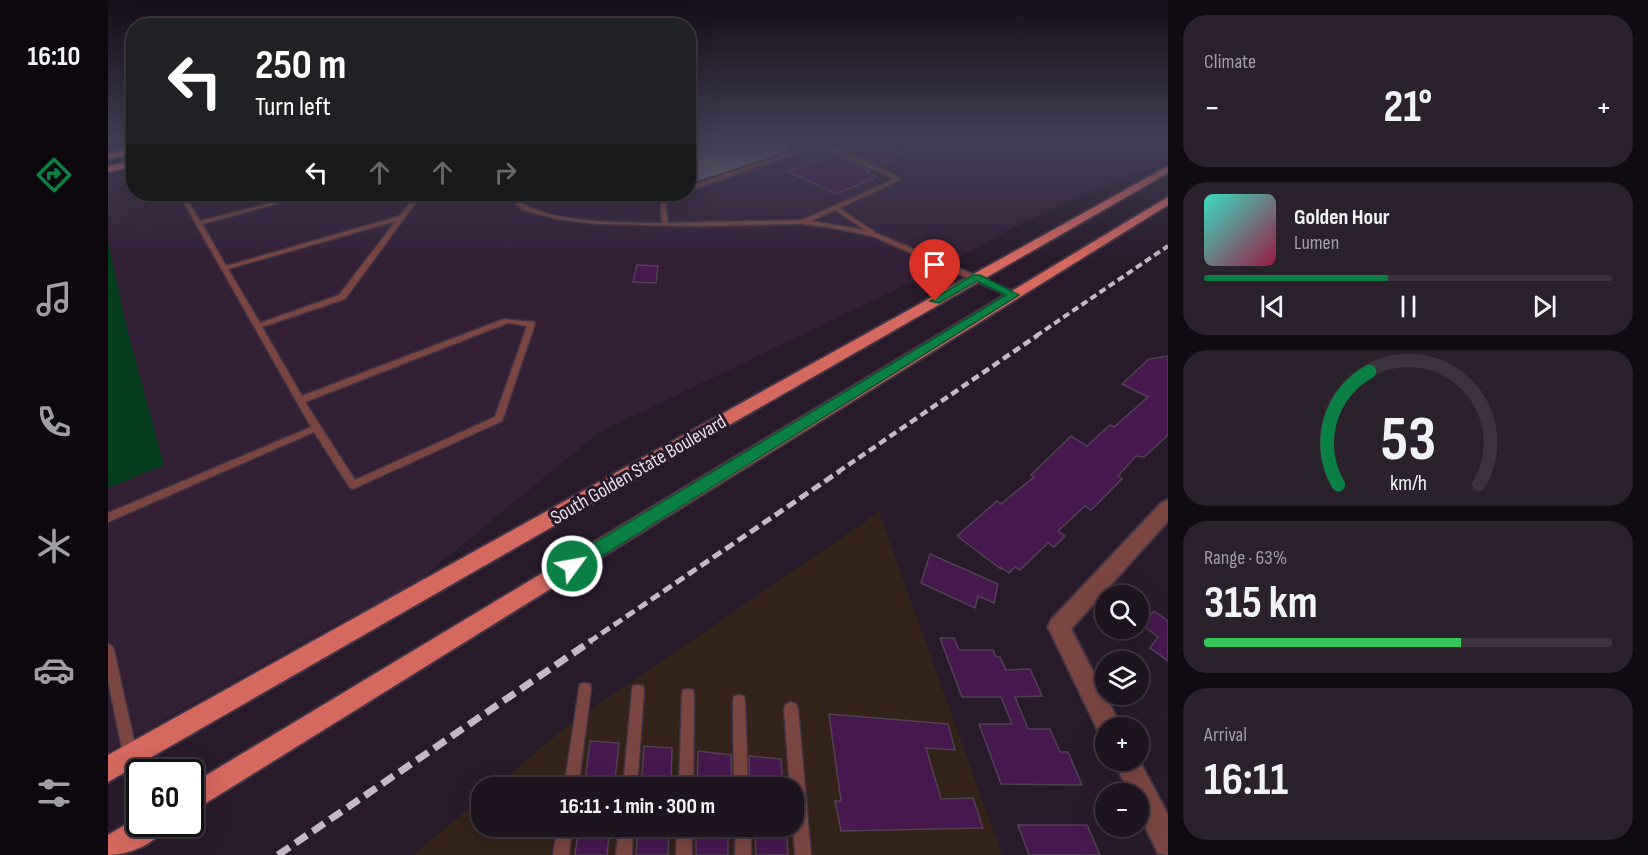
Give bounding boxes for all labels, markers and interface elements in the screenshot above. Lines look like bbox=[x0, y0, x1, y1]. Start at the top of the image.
text: 250 m bbox=[255, 40, 346, 91]
text: 16:10 bbox=[28, 41, 80, 73]
icon: left bbox=[156, 42, 234, 120]
text: Climate bbox=[1204, 50, 1256, 74]
text: 21° bbox=[1384, 80, 1432, 135]
text: − bbox=[1204, 88, 1220, 128]
text: + bbox=[1596, 88, 1612, 128]
text: Turn left bbox=[255, 91, 331, 123]
icon: directions bbox=[33, 154, 75, 196]
icon: left bbox=[300, 156, 333, 189]
icon: ahead bbox=[363, 156, 396, 189]
icon: ahead bbox=[426, 156, 459, 189]
icon: right bbox=[489, 156, 522, 189]
text: Golden Hour bbox=[1294, 204, 1390, 231]
text: Lumen bbox=[1294, 231, 1339, 255]
pin bbox=[909, 239, 960, 301]
icon: arrive bbox=[918, 248, 951, 281]
icon: music bbox=[33, 278, 75, 320]
icon: previous bbox=[1256, 290, 1289, 323]
icon: pause bbox=[1392, 290, 1425, 323]
icon: next bbox=[1528, 290, 1561, 323]
icon: phone bbox=[33, 401, 75, 443]
text: 53 bbox=[1380, 403, 1436, 478]
street label: South Golden State Boulevard bbox=[546, 410, 731, 530]
text: km/h bbox=[1389, 471, 1427, 496]
icon: climate bbox=[33, 525, 75, 567]
position arrow bbox=[540, 534, 604, 598]
text: Range · 63% bbox=[1204, 546, 1287, 570]
text: 315 km bbox=[1204, 576, 1318, 631]
map controls bbox=[1095, 585, 1149, 837]
button: search bbox=[1095, 585, 1149, 639]
icon: car bbox=[33, 649, 75, 691]
button: layers bbox=[1095, 651, 1149, 705]
button: + bbox=[1095, 717, 1149, 771]
text: Arrival bbox=[1204, 723, 1247, 747]
text: 16:11 bbox=[1204, 753, 1288, 808]
speed limit sign: 60 bbox=[126, 759, 204, 837]
icon: filters bbox=[33, 772, 75, 814]
button: − bbox=[1095, 783, 1149, 837]
text: 16:11 · 1 min · 300 m bbox=[560, 793, 715, 820]

